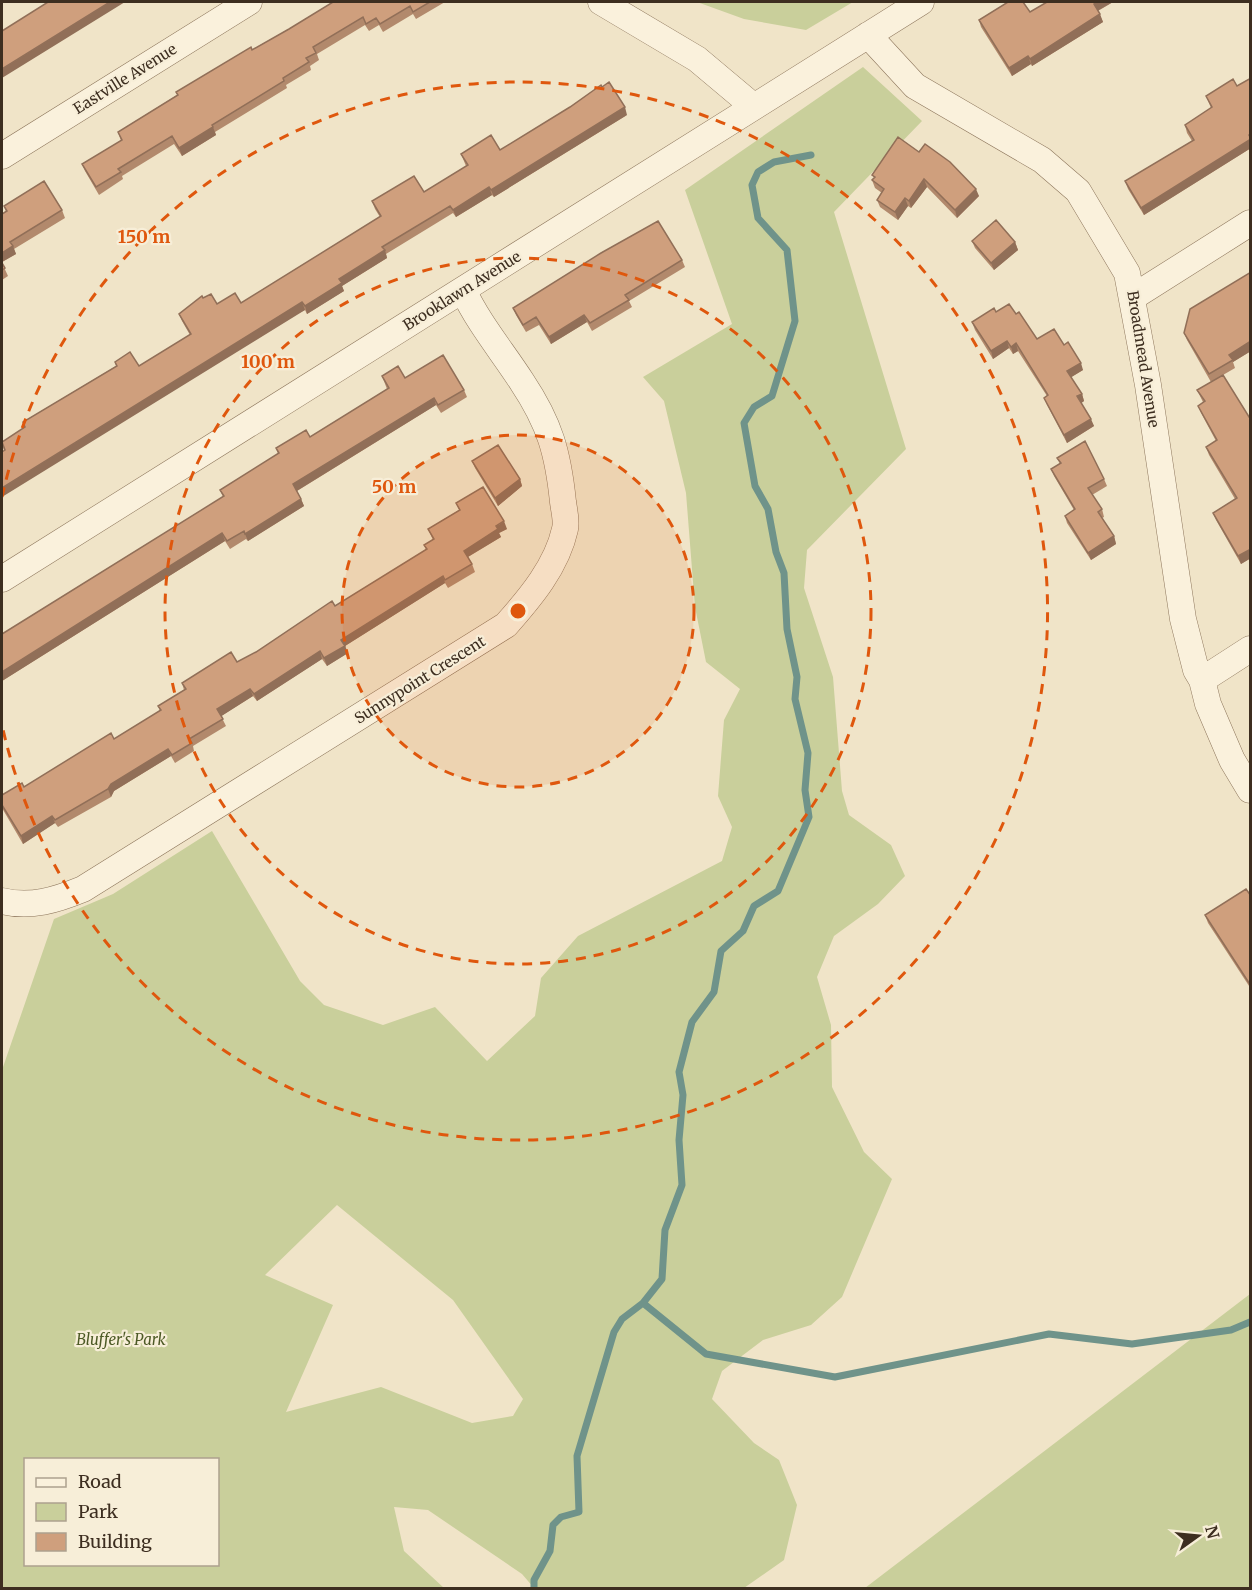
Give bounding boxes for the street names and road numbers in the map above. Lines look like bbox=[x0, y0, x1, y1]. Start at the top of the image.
street label: Eastville Avenue bbox=[70, 39, 180, 118]
street label: Brooklawn Avenue bbox=[399, 247, 524, 334]
street label: Broadmead Avenue bbox=[1123, 289, 1164, 429]
street label: Sunnypoint Crescent bbox=[351, 631, 489, 728]

